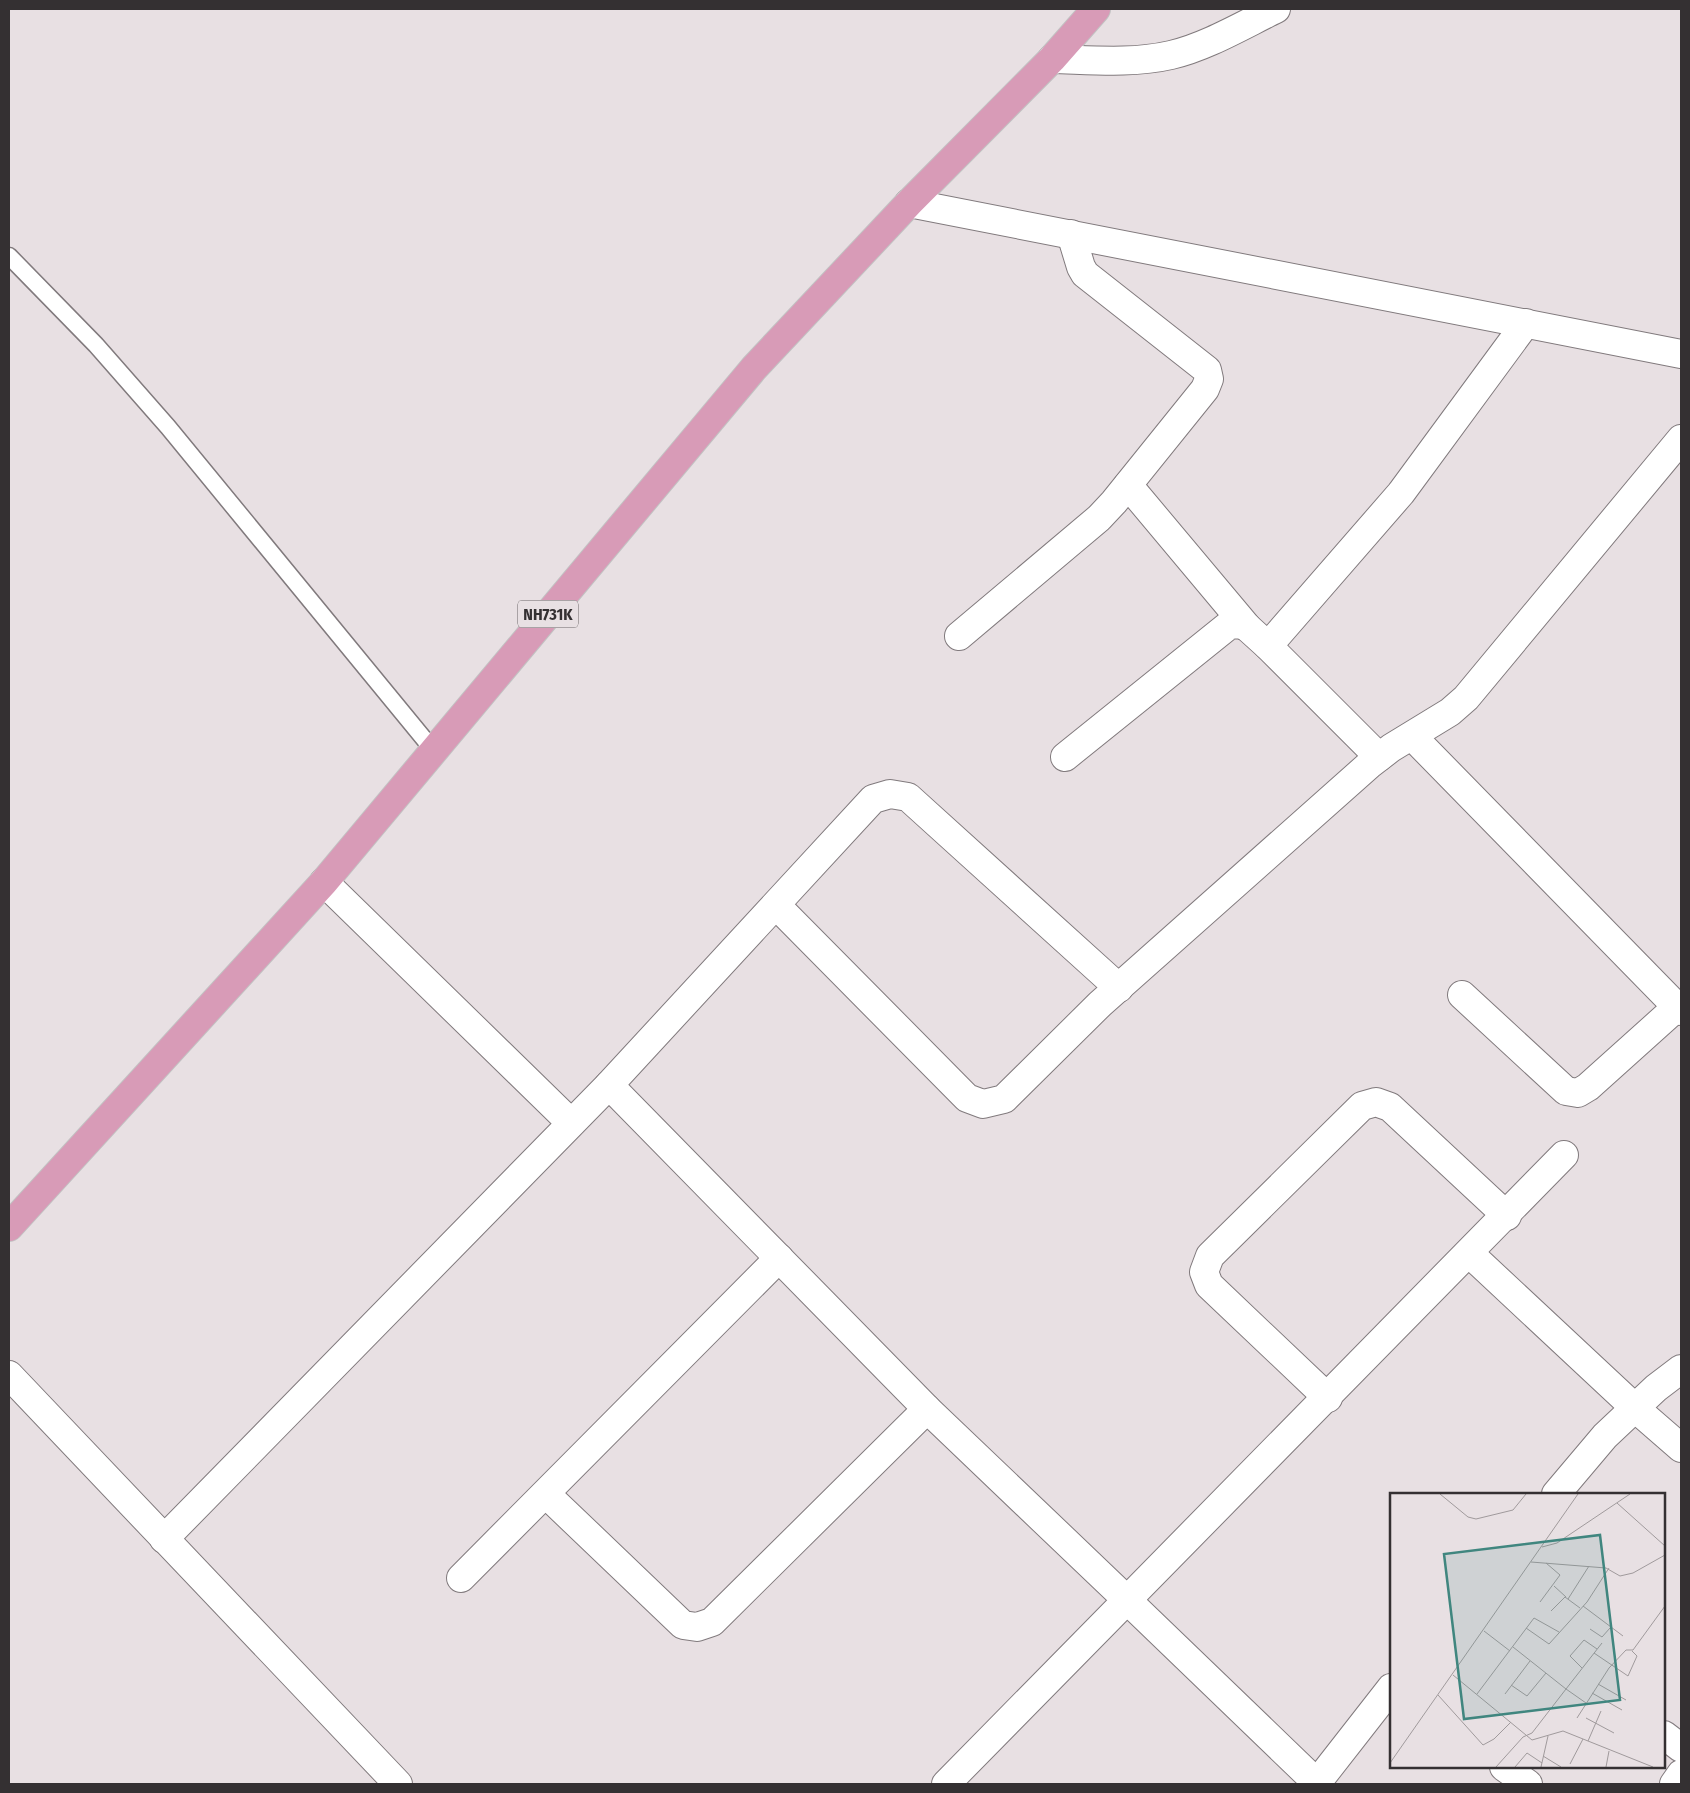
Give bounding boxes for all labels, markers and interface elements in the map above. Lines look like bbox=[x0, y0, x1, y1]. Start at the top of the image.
road number: NH731K bbox=[518, 600, 578, 628]
inset map bbox=[1390, 1493, 1665, 1768]

